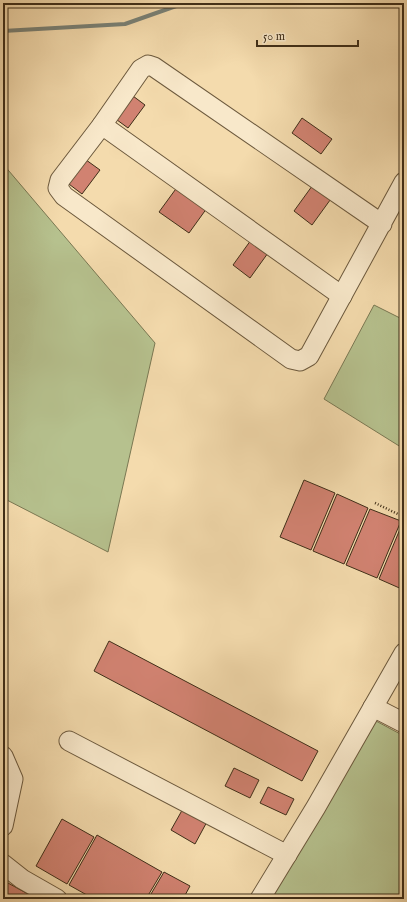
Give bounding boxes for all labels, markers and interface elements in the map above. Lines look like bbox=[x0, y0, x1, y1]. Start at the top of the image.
scale bar bbox=[257, 22, 358, 48]
text: 50 m bbox=[263, 29, 285, 44]

